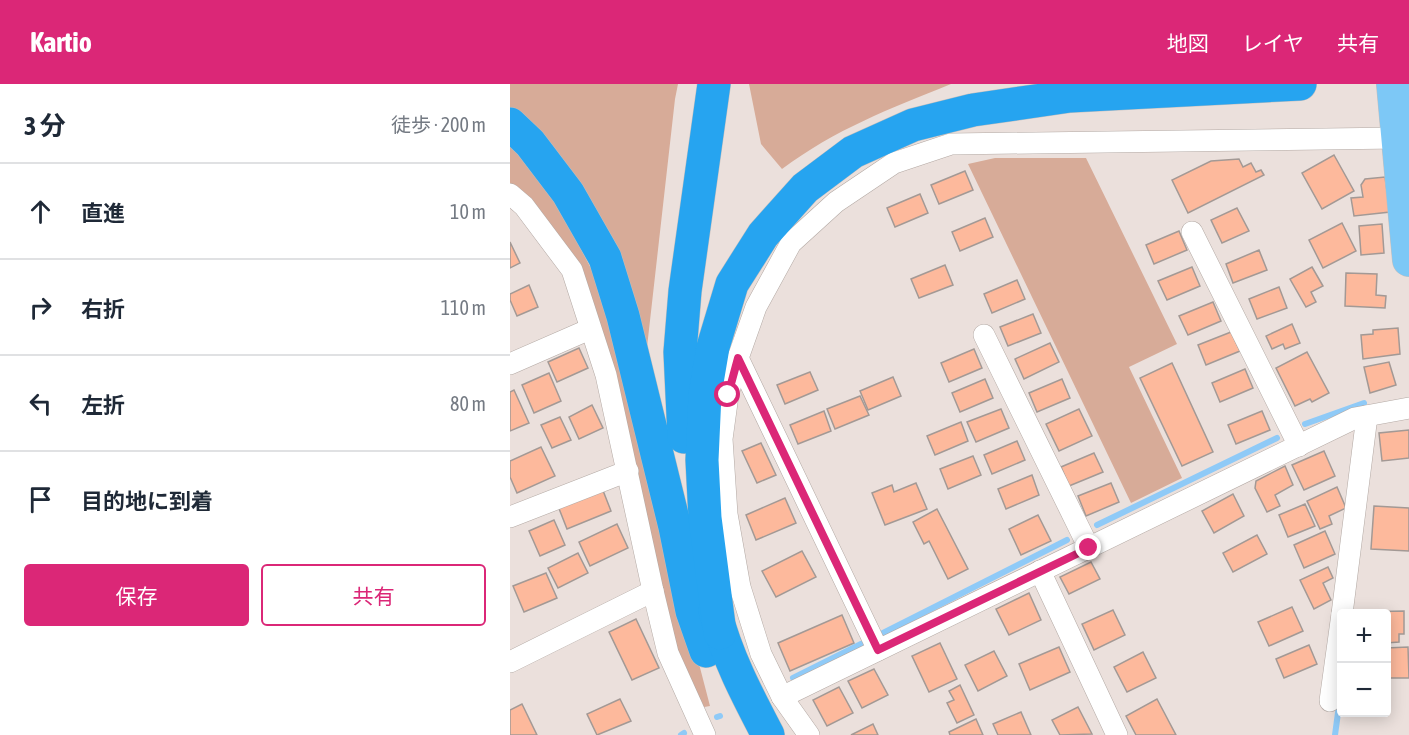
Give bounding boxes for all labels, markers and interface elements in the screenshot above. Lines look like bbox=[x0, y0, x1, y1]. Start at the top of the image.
text: Kartio bbox=[30, 26, 92, 58]
text: 地図 bbox=[1167, 31, 1209, 55]
text: レイヤ bbox=[1242, 31, 1304, 55]
text: 共有 bbox=[1337, 31, 1379, 55]
text: 3 分 bbox=[24, 111, 66, 141]
text: 徒歩 · 200 m bbox=[391, 113, 486, 136]
icon: ahead bbox=[24, 195, 57, 228]
text: 直進 bbox=[81, 200, 125, 226]
text: 10 m bbox=[450, 200, 486, 223]
icon: right bbox=[24, 291, 57, 324]
text: 右折 bbox=[81, 296, 125, 322]
text: 110 m bbox=[441, 296, 486, 319]
route start bbox=[714, 381, 740, 407]
icon: left bbox=[24, 387, 57, 420]
text: 左折 bbox=[81, 392, 125, 418]
text: 80 m bbox=[450, 392, 486, 415]
icon: arrive bbox=[24, 483, 57, 516]
text: 目的地に到着 bbox=[81, 488, 213, 514]
route end bbox=[1075, 534, 1101, 560]
button: 保存 bbox=[24, 564, 249, 626]
button: 共有 bbox=[261, 564, 486, 626]
map controls bbox=[1337, 609, 1391, 717]
button: + bbox=[1337, 609, 1391, 663]
button: − bbox=[1337, 663, 1391, 717]

